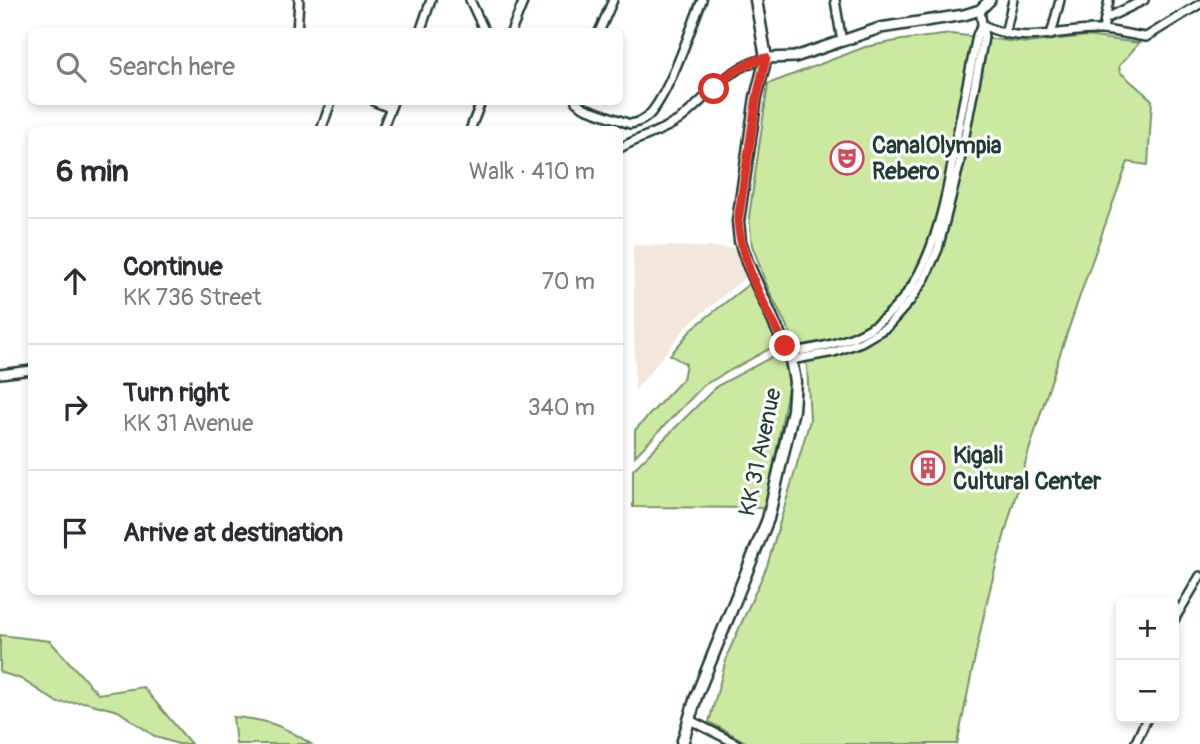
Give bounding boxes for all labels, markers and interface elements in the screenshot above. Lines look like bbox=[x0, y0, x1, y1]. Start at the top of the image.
search box bbox=[28, 28, 623, 105]
icon: search bbox=[52, 48, 90, 86]
text: Search here bbox=[108, 51, 235, 83]
route start bbox=[698, 73, 729, 104]
place label: CanalOlympia Rebero bbox=[872, 131, 1002, 186]
theatre icon: CanalOlympia Rebero bbox=[828, 139, 866, 177]
text: 6 min bbox=[56, 153, 129, 190]
text: Walk · 410 m bbox=[469, 157, 595, 186]
text: Continue bbox=[123, 251, 223, 283]
icon: ahead bbox=[56, 262, 94, 300]
text: 70 m bbox=[542, 267, 595, 296]
text: KK 736 Street bbox=[123, 283, 261, 312]
route end bbox=[769, 330, 800, 361]
text: Turn right bbox=[123, 377, 229, 409]
street label: KK 31 Avenue bbox=[732, 385, 788, 519]
icon: right bbox=[56, 388, 94, 426]
text: 340 m bbox=[528, 393, 595, 422]
text: KK 31 Avenue bbox=[123, 409, 253, 438]
place label: Kigali Cultural Center bbox=[953, 441, 1102, 496]
building icon: Kigali Cultural Center bbox=[909, 449, 947, 487]
icon: arrive bbox=[56, 514, 94, 552]
text: Arrive at destination bbox=[123, 517, 343, 549]
map controls bbox=[1116, 597, 1179, 723]
button: + bbox=[1116, 597, 1179, 660]
button: − bbox=[1116, 660, 1179, 723]

